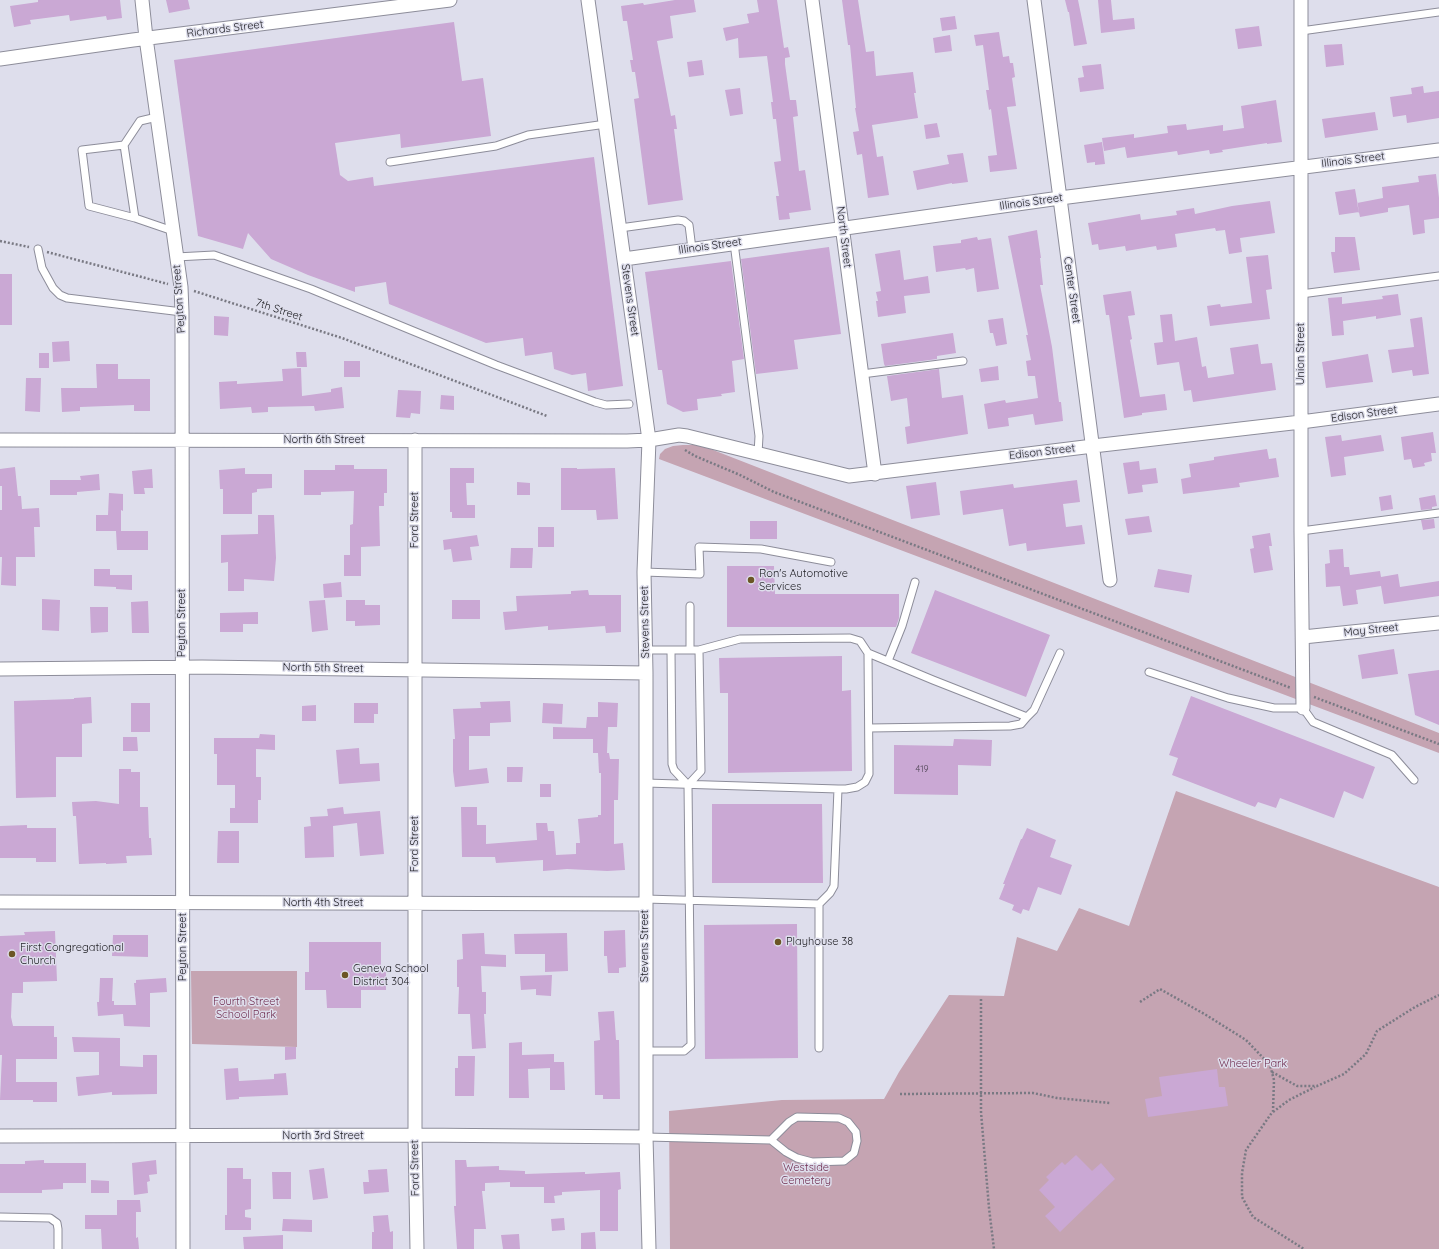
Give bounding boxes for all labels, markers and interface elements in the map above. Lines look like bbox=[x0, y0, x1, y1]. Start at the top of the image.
street label: Richards Street bbox=[186, 18, 264, 40]
street label: Illinois Street bbox=[1321, 150, 1385, 170]
street label: Illinois Street bbox=[999, 191, 1063, 213]
street label: North Street bbox=[834, 205, 854, 269]
street label: Illinois Street bbox=[678, 235, 742, 257]
street label: Center Street bbox=[1061, 256, 1083, 324]
street label: Stevens Street bbox=[618, 263, 642, 337]
street label: Peyton Street bbox=[170, 264, 188, 334]
street label: 7th Street bbox=[254, 296, 304, 324]
street label: Union Street bbox=[1294, 323, 1308, 385]
street label: Edison Street bbox=[1330, 403, 1398, 425]
street label: North 6th Street bbox=[284, 433, 364, 447]
street label: Edison Street bbox=[1008, 441, 1076, 463]
street label: Ford Street bbox=[408, 492, 422, 548]
place label: Ron's Automotive Services bbox=[759, 567, 848, 593]
marker: Ron's Automotive Services bbox=[746, 575, 756, 585]
street label: Stevens Street bbox=[638, 586, 652, 658]
street label: Peyton Street bbox=[175, 589, 189, 657]
street label: May Street bbox=[1343, 621, 1399, 639]
street label: North 5th Street bbox=[282, 661, 364, 675]
house number: 419 bbox=[915, 764, 929, 774]
street label: Ford Street bbox=[408, 816, 422, 872]
street label: North 4th Street bbox=[283, 896, 363, 910]
street label: Stevens Street bbox=[638, 910, 652, 982]
street label: Peyton Street bbox=[176, 913, 190, 981]
place label: Playhouse 38 bbox=[786, 935, 853, 949]
marker: Playhouse 38 bbox=[773, 937, 783, 947]
place label: First Congregational Church bbox=[20, 941, 124, 967]
marker: First Congregational Church bbox=[7, 949, 17, 959]
place label: Geneva School District 304 bbox=[353, 962, 429, 988]
marker: Geneva School District 304 bbox=[340, 970, 350, 980]
park label: Fourth Street School Park bbox=[213, 995, 279, 1021]
park label: Wheeler Park bbox=[1219, 1057, 1287, 1071]
street label: North 3rd Street bbox=[282, 1129, 364, 1143]
street label: Ford Street bbox=[408, 1140, 422, 1196]
park label: Westside Cemetery bbox=[781, 1161, 831, 1187]

